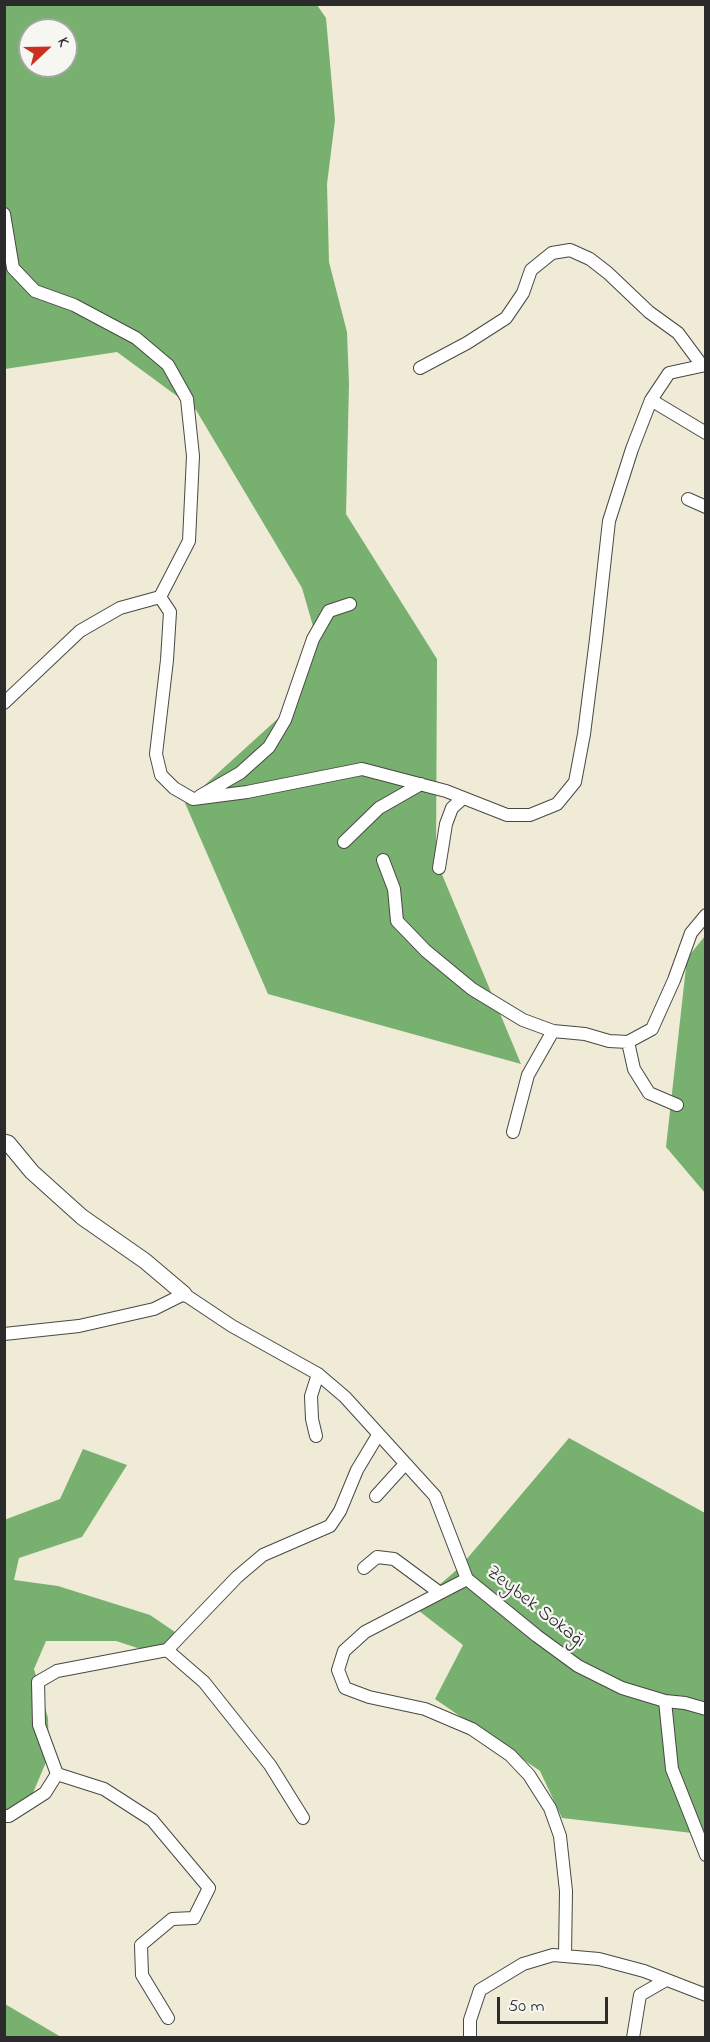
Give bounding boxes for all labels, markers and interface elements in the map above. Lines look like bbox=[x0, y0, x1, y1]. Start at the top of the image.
north arrow bbox=[18, 18, 78, 78]
text: K bbox=[50, 34, 75, 50]
street label: Zeybek Sokağı bbox=[481, 1562, 589, 1654]
scale bar bbox=[500, 1985, 611, 2023]
text: 50 m bbox=[508, 1994, 545, 2020]

